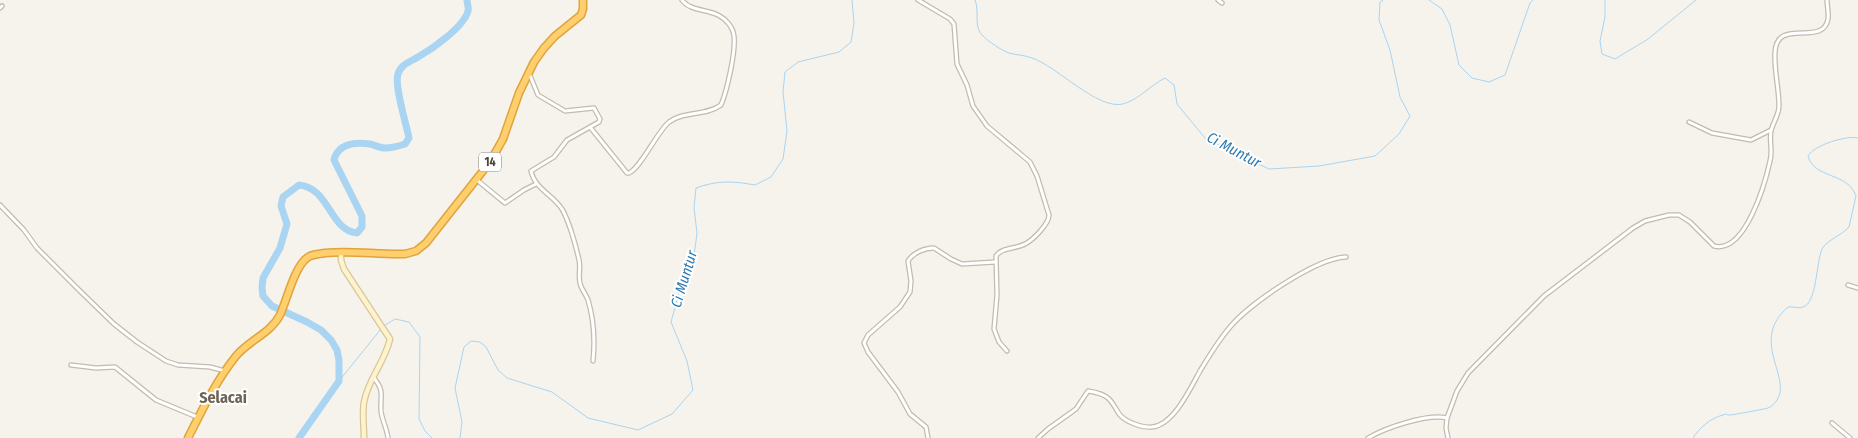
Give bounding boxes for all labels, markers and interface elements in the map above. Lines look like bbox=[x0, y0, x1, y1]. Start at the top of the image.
water label: Ci Muntur bbox=[1204, 128, 1265, 172]
road number: 14 bbox=[479, 152, 501, 172]
water label: Ci Muntur bbox=[667, 247, 701, 310]
district label: Selacai bbox=[199, 388, 247, 407]

